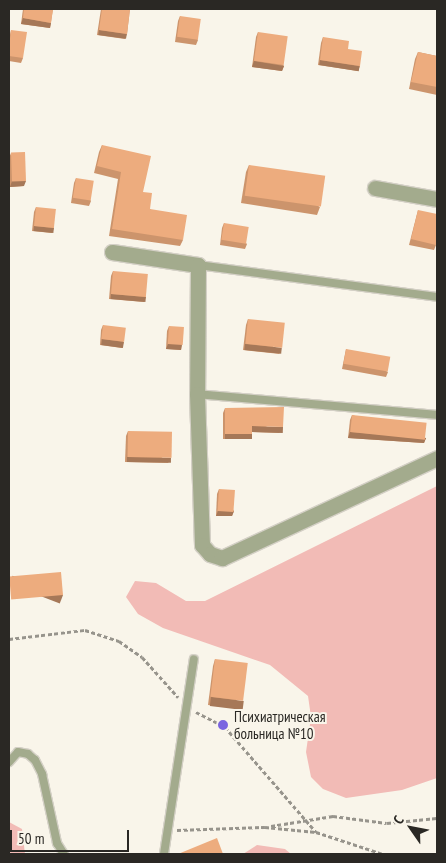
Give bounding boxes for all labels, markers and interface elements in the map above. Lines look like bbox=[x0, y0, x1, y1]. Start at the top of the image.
place label: Психиатрическая больница №10 bbox=[234, 707, 325, 742]
marker: Психиатрическая больница №10 bbox=[216, 718, 230, 732]
north arrow bbox=[386, 803, 436, 853]
text: С bbox=[389, 812, 408, 827]
scale bar bbox=[12, 820, 131, 852]
text: 50 m bbox=[18, 829, 44, 848]

